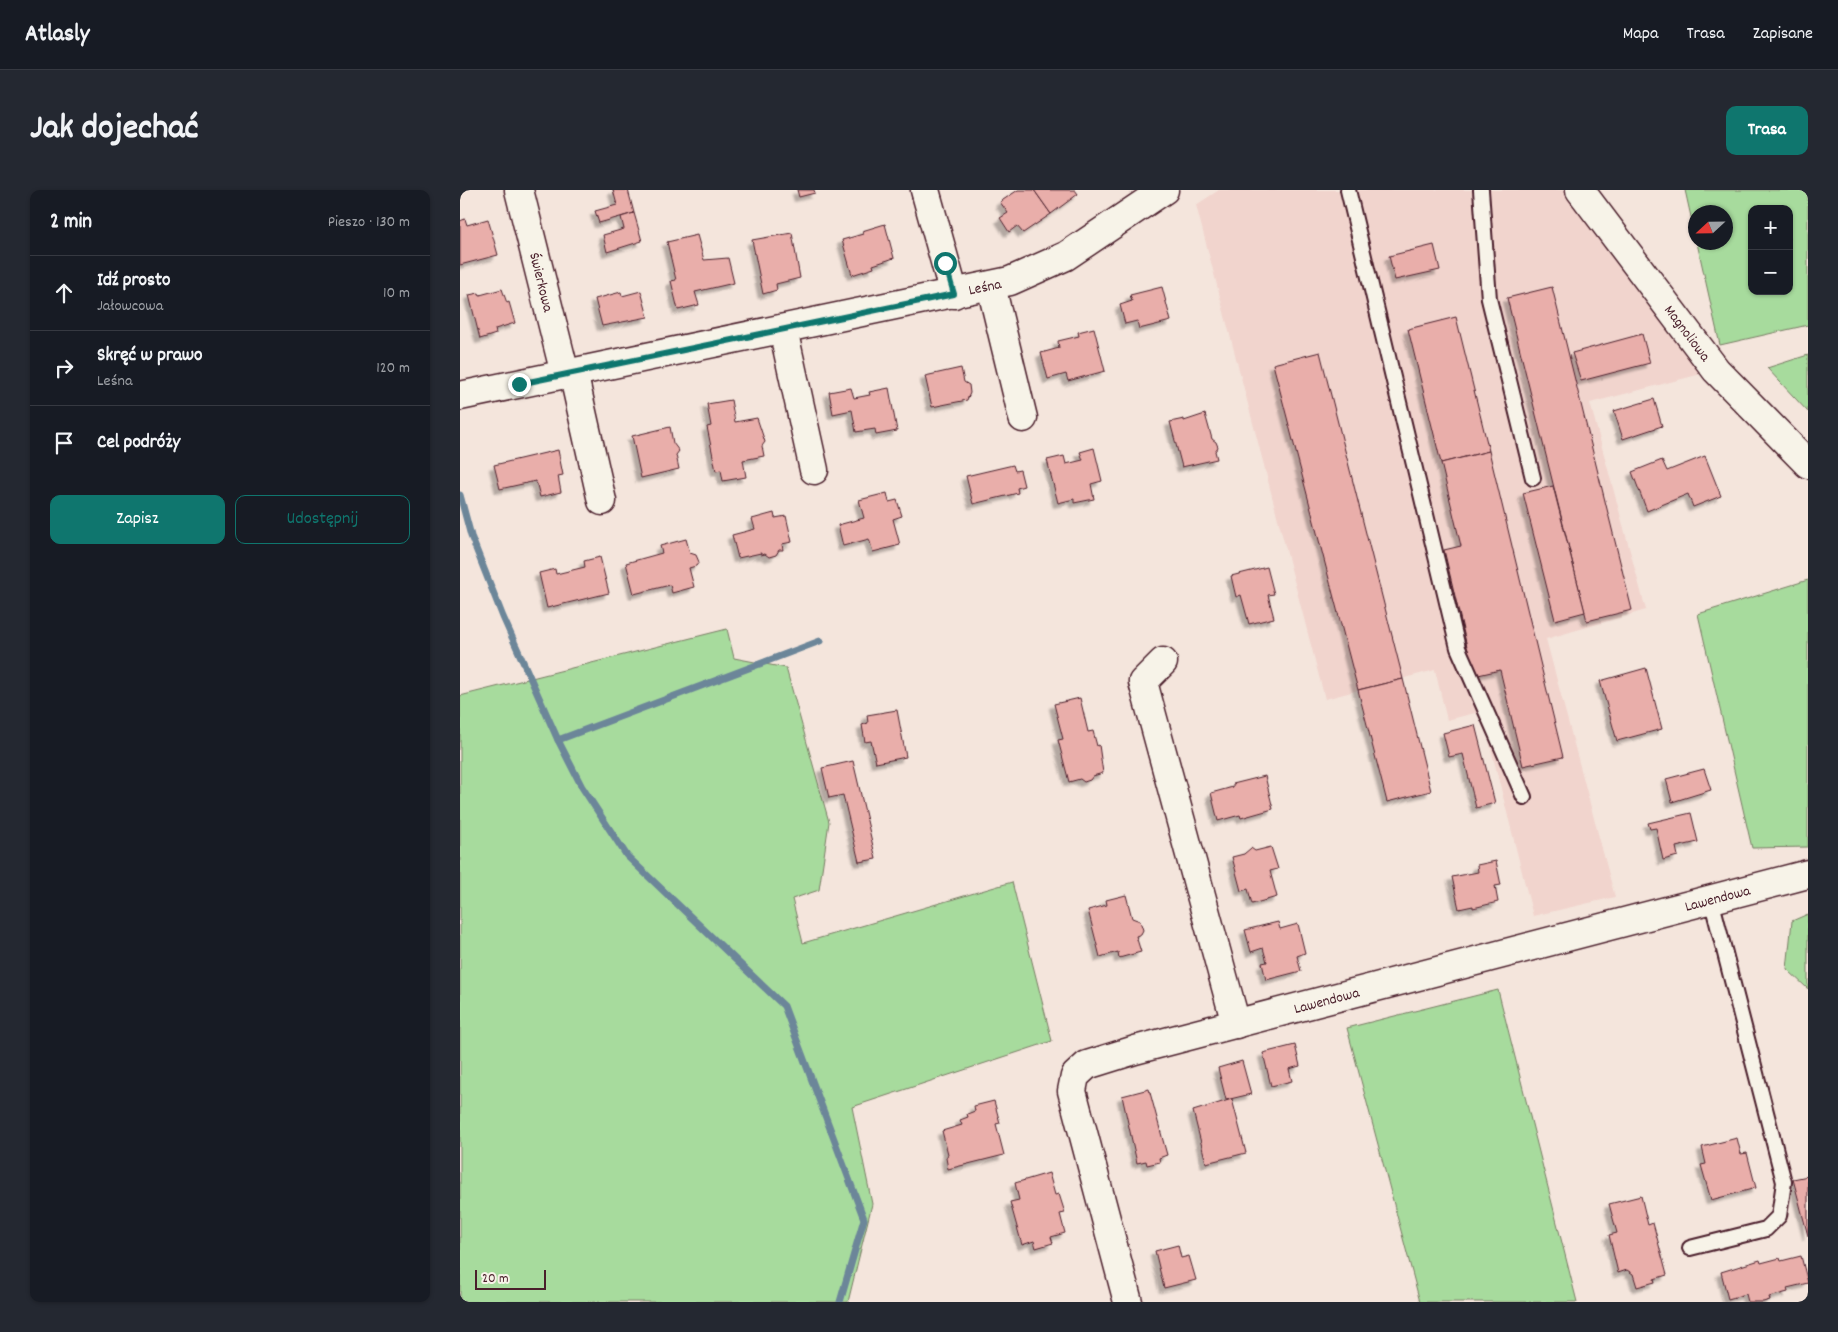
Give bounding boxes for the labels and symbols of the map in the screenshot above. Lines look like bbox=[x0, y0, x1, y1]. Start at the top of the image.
north arrow bbox=[1688, 205, 1733, 250]
street label: Świerkowa bbox=[522, 251, 558, 316]
route start bbox=[934, 252, 957, 275]
street label: Leśna bbox=[967, 274, 1005, 302]
street label: Magnoliowa bbox=[1658, 301, 1715, 368]
route end bbox=[508, 373, 531, 396]
street label: Lawendowa bbox=[1683, 880, 1754, 919]
street label: Lawendowa bbox=[1292, 983, 1363, 1021]
scale bar bbox=[475, 1267, 546, 1290]

